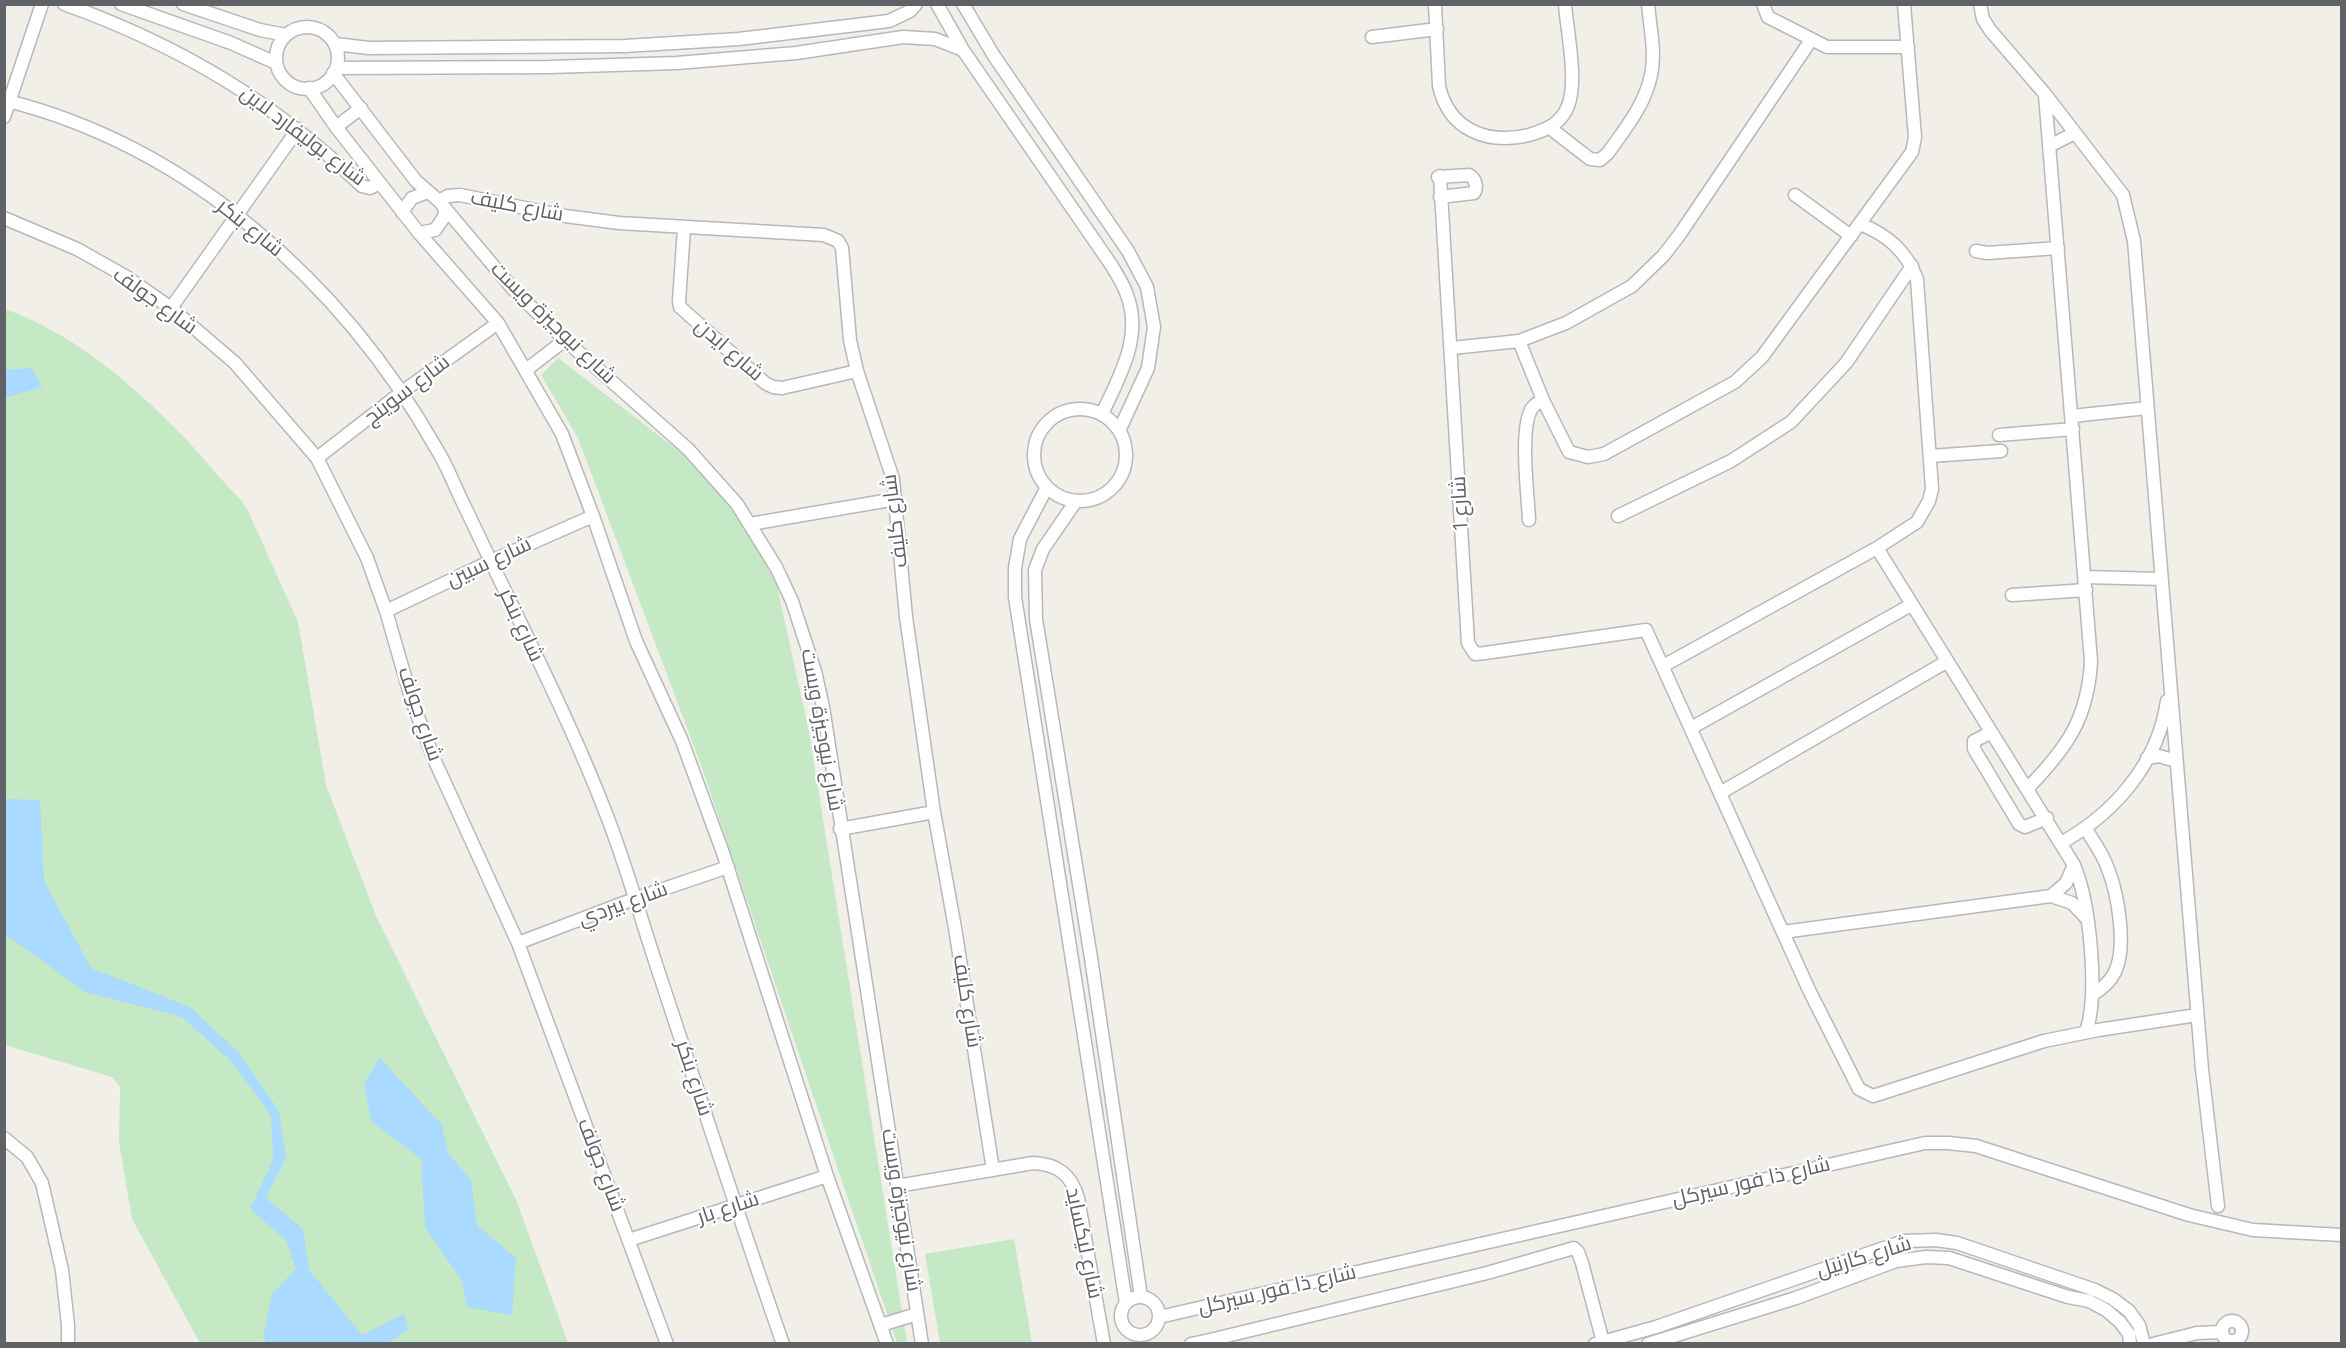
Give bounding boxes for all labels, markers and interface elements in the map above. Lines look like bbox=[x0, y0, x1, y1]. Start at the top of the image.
street label: شارع بوليفارد لاين bbox=[235, 81, 371, 191]
street label: شارع كليف bbox=[468, 185, 566, 227]
street label: شارع بنكر bbox=[212, 194, 288, 262]
street label: شارع نيوجيزة ويست bbox=[485, 257, 621, 389]
street label: شارع جولف bbox=[108, 262, 202, 340]
street label: شارع ايدن bbox=[689, 313, 769, 387]
street label: شارع سوينج bbox=[359, 350, 455, 430]
street label: شارع كليف bbox=[877, 473, 913, 569]
street label: شارع 1 bbox=[1446, 475, 1474, 531]
street label: شارع سبين bbox=[443, 531, 535, 593]
street label: شارع بنكر bbox=[493, 584, 549, 666]
street label: شارع نيوجيزة ويست bbox=[795, 647, 849, 813]
street label: شارع جولف bbox=[392, 664, 448, 764]
street label: شارع بيردي bbox=[575, 876, 671, 932]
street label: شارع كليف bbox=[947, 952, 987, 1050]
street label: شارع بنكر bbox=[670, 1037, 718, 1119]
street label: شارع جولف bbox=[572, 1115, 630, 1215]
street label: شارع نيوجيزة ويست bbox=[876, 1127, 926, 1293]
street label: شارع ذا فور سيركل bbox=[1669, 1152, 1833, 1212]
street label: شارع ليكسايد bbox=[1060, 1185, 1108, 1301]
street label: شارع بار bbox=[694, 1186, 762, 1230]
street label: شارع كارنيل bbox=[1814, 1231, 1914, 1283]
street label: شارع ذا فور سيركل bbox=[1195, 1260, 1359, 1320]

